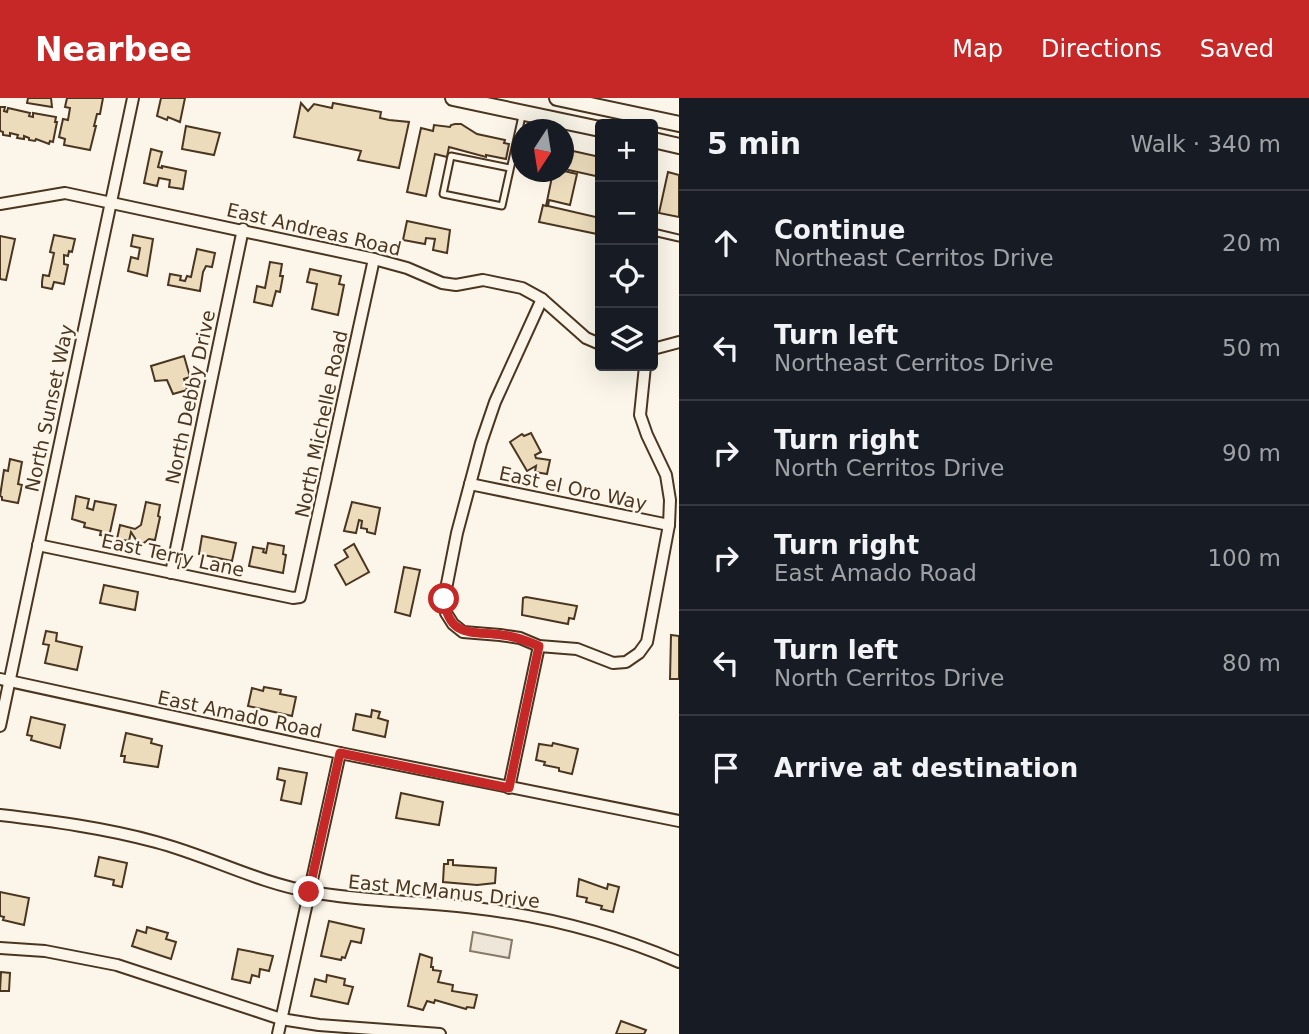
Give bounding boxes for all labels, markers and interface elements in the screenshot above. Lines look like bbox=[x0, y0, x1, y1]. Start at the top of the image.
text: Nearbee bbox=[35, 30, 192, 69]
text: Map bbox=[952, 35, 1003, 63]
text: Directions bbox=[1041, 35, 1162, 63]
text: Saved bbox=[1200, 35, 1274, 63]
north arrow bbox=[511, 119, 574, 182]
map controls bbox=[595, 119, 658, 371]
button: + bbox=[595, 119, 658, 182]
text: 5 min bbox=[707, 126, 801, 161]
text: Walk · 340 m bbox=[1130, 131, 1281, 157]
button: − bbox=[595, 182, 658, 245]
street label: East Andreas Road bbox=[225, 198, 403, 260]
text: Continue bbox=[774, 215, 905, 245]
icon: ahead bbox=[707, 224, 745, 262]
text: 20 m bbox=[1222, 230, 1281, 256]
button: locate bbox=[595, 245, 658, 308]
text: Northeast Cerritos Drive bbox=[774, 245, 1054, 271]
street label: North Debby Drive bbox=[161, 308, 219, 486]
button: layers bbox=[595, 308, 658, 371]
text: Turn left bbox=[774, 320, 898, 350]
street label: North Sunset Way bbox=[20, 322, 78, 494]
street label: North Michelle Road bbox=[290, 328, 352, 520]
icon: left bbox=[707, 329, 745, 367]
text: 50 m bbox=[1222, 335, 1281, 361]
text: Northeast Cerritos Drive bbox=[774, 350, 1054, 376]
text: Turn right bbox=[774, 425, 919, 455]
icon: right bbox=[707, 434, 745, 472]
text: 90 m bbox=[1222, 440, 1281, 466]
text: North Cerritos Drive bbox=[774, 455, 1004, 481]
street label: East el Oro Way bbox=[497, 462, 649, 514]
street label: East Terry Lane bbox=[99, 529, 247, 581]
text: Turn right bbox=[774, 530, 919, 560]
icon: right bbox=[707, 539, 745, 577]
text: 100 m bbox=[1207, 545, 1281, 571]
text: East Amado Road bbox=[774, 560, 977, 586]
route start bbox=[428, 583, 459, 614]
text: Turn left bbox=[774, 635, 898, 665]
icon: left bbox=[707, 644, 745, 682]
text: 80 m bbox=[1222, 650, 1281, 676]
text: North Cerritos Drive bbox=[774, 665, 1004, 691]
street label: East Amado Road bbox=[156, 686, 324, 742]
icon: arrive bbox=[707, 749, 745, 787]
text: Arrive at destination bbox=[774, 753, 1078, 783]
street label: East McManus Drive bbox=[347, 870, 541, 912]
route end bbox=[293, 876, 324, 907]

